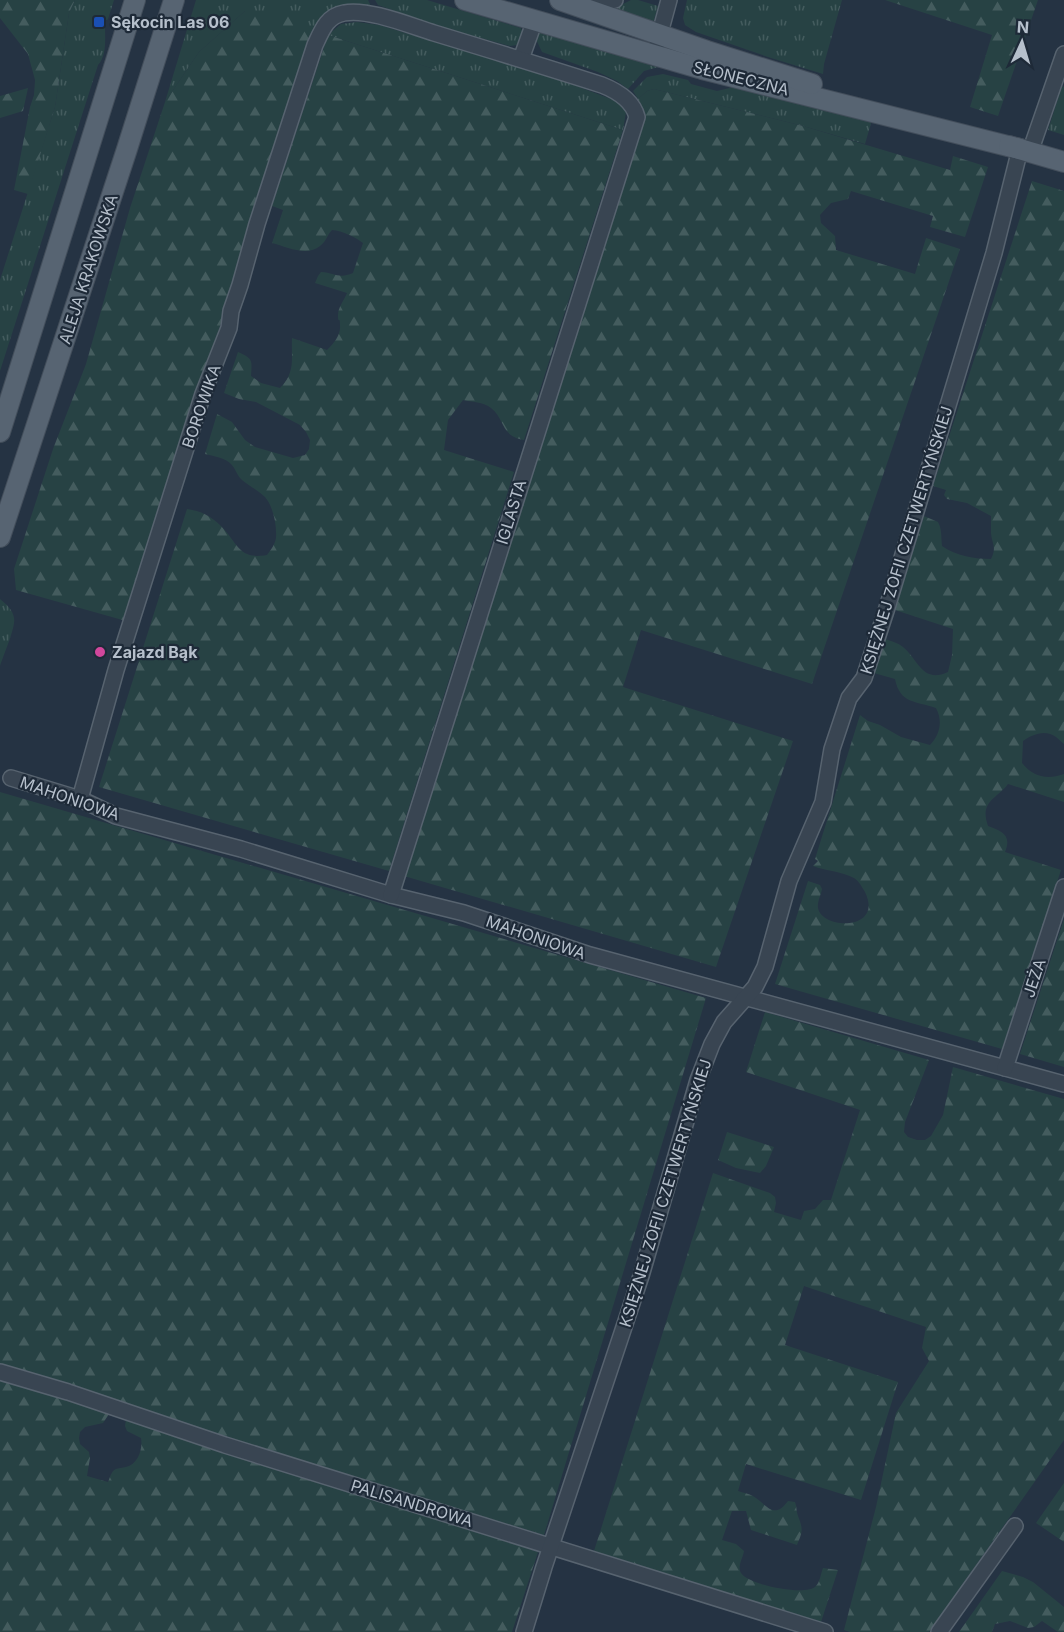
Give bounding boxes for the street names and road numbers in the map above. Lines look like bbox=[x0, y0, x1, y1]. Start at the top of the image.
street label: SŁONECZNA bbox=[691, 56, 791, 100]
street label: ALEJA KRAKOWSKA bbox=[54, 192, 122, 346]
street label: BOROWIKA bbox=[177, 362, 225, 450]
street label: KSIĘŻNEJ ZOFII CZETWERTYŃSKIEJ bbox=[856, 403, 956, 677]
street label: IGLASTA bbox=[492, 477, 530, 547]
street label: MAHONIOWA bbox=[18, 772, 122, 824]
street label: MAHONIOWA bbox=[484, 911, 588, 963]
street label: JEŻA bbox=[1018, 956, 1050, 1000]
street label: KSIĘŻNEJ ZOFII CZETWERTYŃSKIEJ bbox=[615, 1056, 715, 1330]
street label: PALISANDROWA bbox=[348, 1475, 476, 1531]

